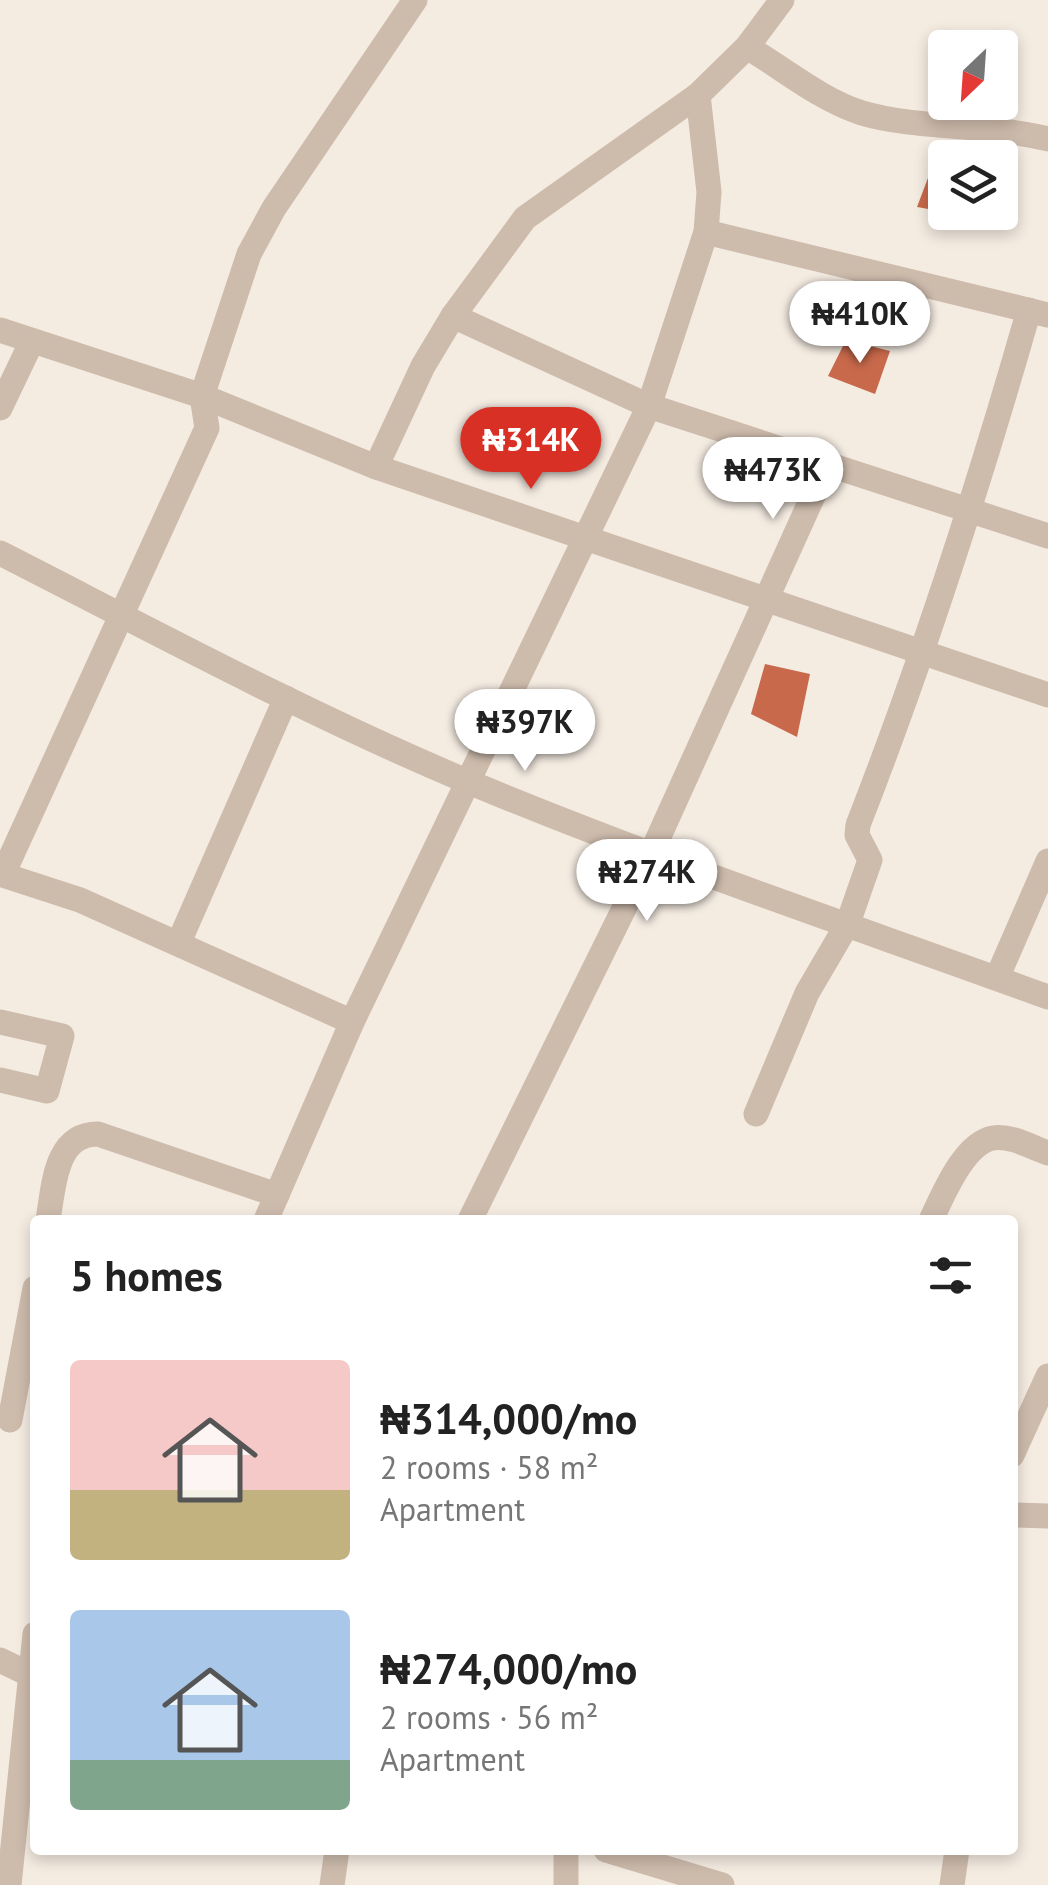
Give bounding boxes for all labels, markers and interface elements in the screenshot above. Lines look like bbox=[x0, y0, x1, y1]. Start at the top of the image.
north arrow bbox=[928, 30, 1018, 120]
map controls bbox=[928, 30, 1018, 230]
button: layers bbox=[928, 140, 1018, 230]
pin: ₦410K bbox=[790, 281, 930, 366]
text: ₦410K bbox=[811, 292, 909, 334]
pin: ₦314K bbox=[461, 407, 601, 492]
text: ₦314K bbox=[482, 418, 580, 460]
pin: ₦473K bbox=[703, 437, 843, 522]
text: ₦473K bbox=[724, 448, 822, 490]
pin: ₦397K bbox=[455, 689, 595, 774]
text: ₦397K bbox=[476, 700, 574, 742]
pin: ₦274K bbox=[577, 839, 717, 924]
text: ₦274K bbox=[598, 850, 696, 892]
text: 5 homes bbox=[70, 1248, 223, 1303]
icon: filters bbox=[923, 1248, 978, 1303]
text: ₦314,000/mo bbox=[380, 1391, 637, 1446]
icon: home bbox=[150, 1400, 270, 1520]
text: 2 rooms · 58 m² bbox=[380, 1446, 598, 1488]
text: Apartment bbox=[380, 1488, 525, 1530]
text: ₦274,000/mo bbox=[380, 1641, 637, 1696]
icon: home bbox=[150, 1650, 270, 1770]
text: 2 rooms · 56 m² bbox=[380, 1696, 598, 1738]
text: Apartment bbox=[380, 1738, 525, 1780]

